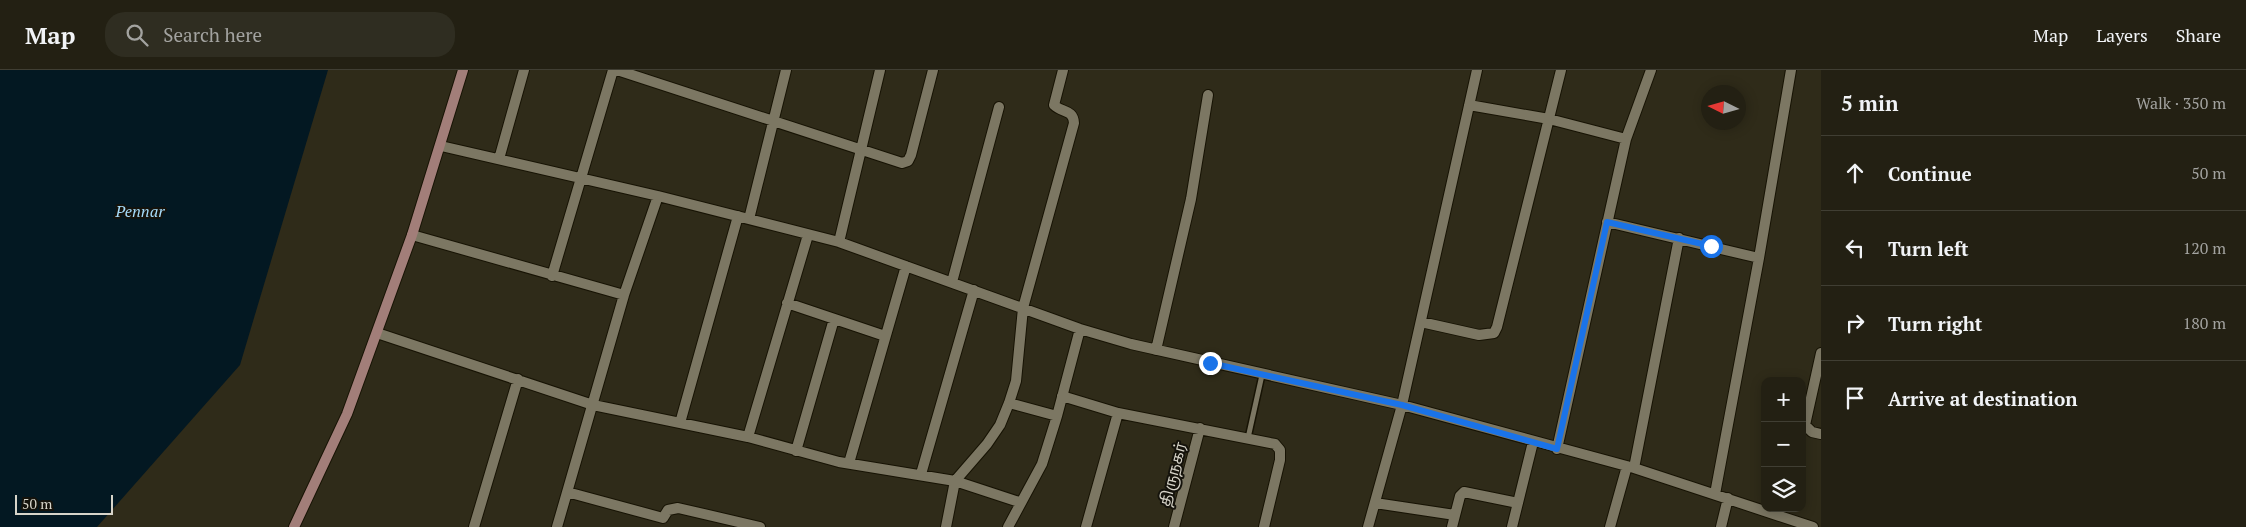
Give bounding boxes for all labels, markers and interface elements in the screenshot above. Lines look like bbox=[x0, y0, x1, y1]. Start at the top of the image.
search box bbox=[105, 12, 455, 57]
text: Map bbox=[25, 19, 75, 51]
icon: search bbox=[123, 21, 151, 49]
text: Search here bbox=[163, 22, 262, 47]
text: Map bbox=[2033, 23, 2068, 47]
text: Layers bbox=[2096, 23, 2148, 47]
text: Share bbox=[2176, 23, 2221, 47]
north arrow bbox=[1701, 85, 1746, 130]
text: 5 min bbox=[1841, 89, 1898, 117]
text: Walk · 350 m bbox=[2136, 92, 2226, 114]
icon: ahead bbox=[1841, 159, 1869, 187]
text: Continue bbox=[1888, 161, 1972, 186]
text: 50 m bbox=[2191, 162, 2226, 184]
water label: Pennar bbox=[115, 200, 165, 222]
icon: left bbox=[1841, 234, 1869, 262]
route start bbox=[1700, 235, 1723, 258]
text: Turn left bbox=[1888, 236, 1969, 261]
text: 120 m bbox=[2183, 237, 2226, 259]
icon: right bbox=[1841, 309, 1869, 337]
text: Turn right bbox=[1888, 311, 1982, 336]
text: 180 m bbox=[2183, 312, 2226, 334]
route end bbox=[1199, 352, 1222, 375]
map controls bbox=[1761, 377, 1806, 512]
button: + bbox=[1761, 377, 1806, 422]
icon: arrive bbox=[1841, 384, 1869, 412]
text: Arrive at destination bbox=[1888, 386, 2077, 411]
button: − bbox=[1761, 422, 1806, 467]
street label: திருநகர் bbox=[1154, 439, 1192, 509]
button: layers bbox=[1761, 467, 1806, 512]
scale bar bbox=[15, 492, 112, 515]
text: 50 m bbox=[22, 494, 52, 513]

